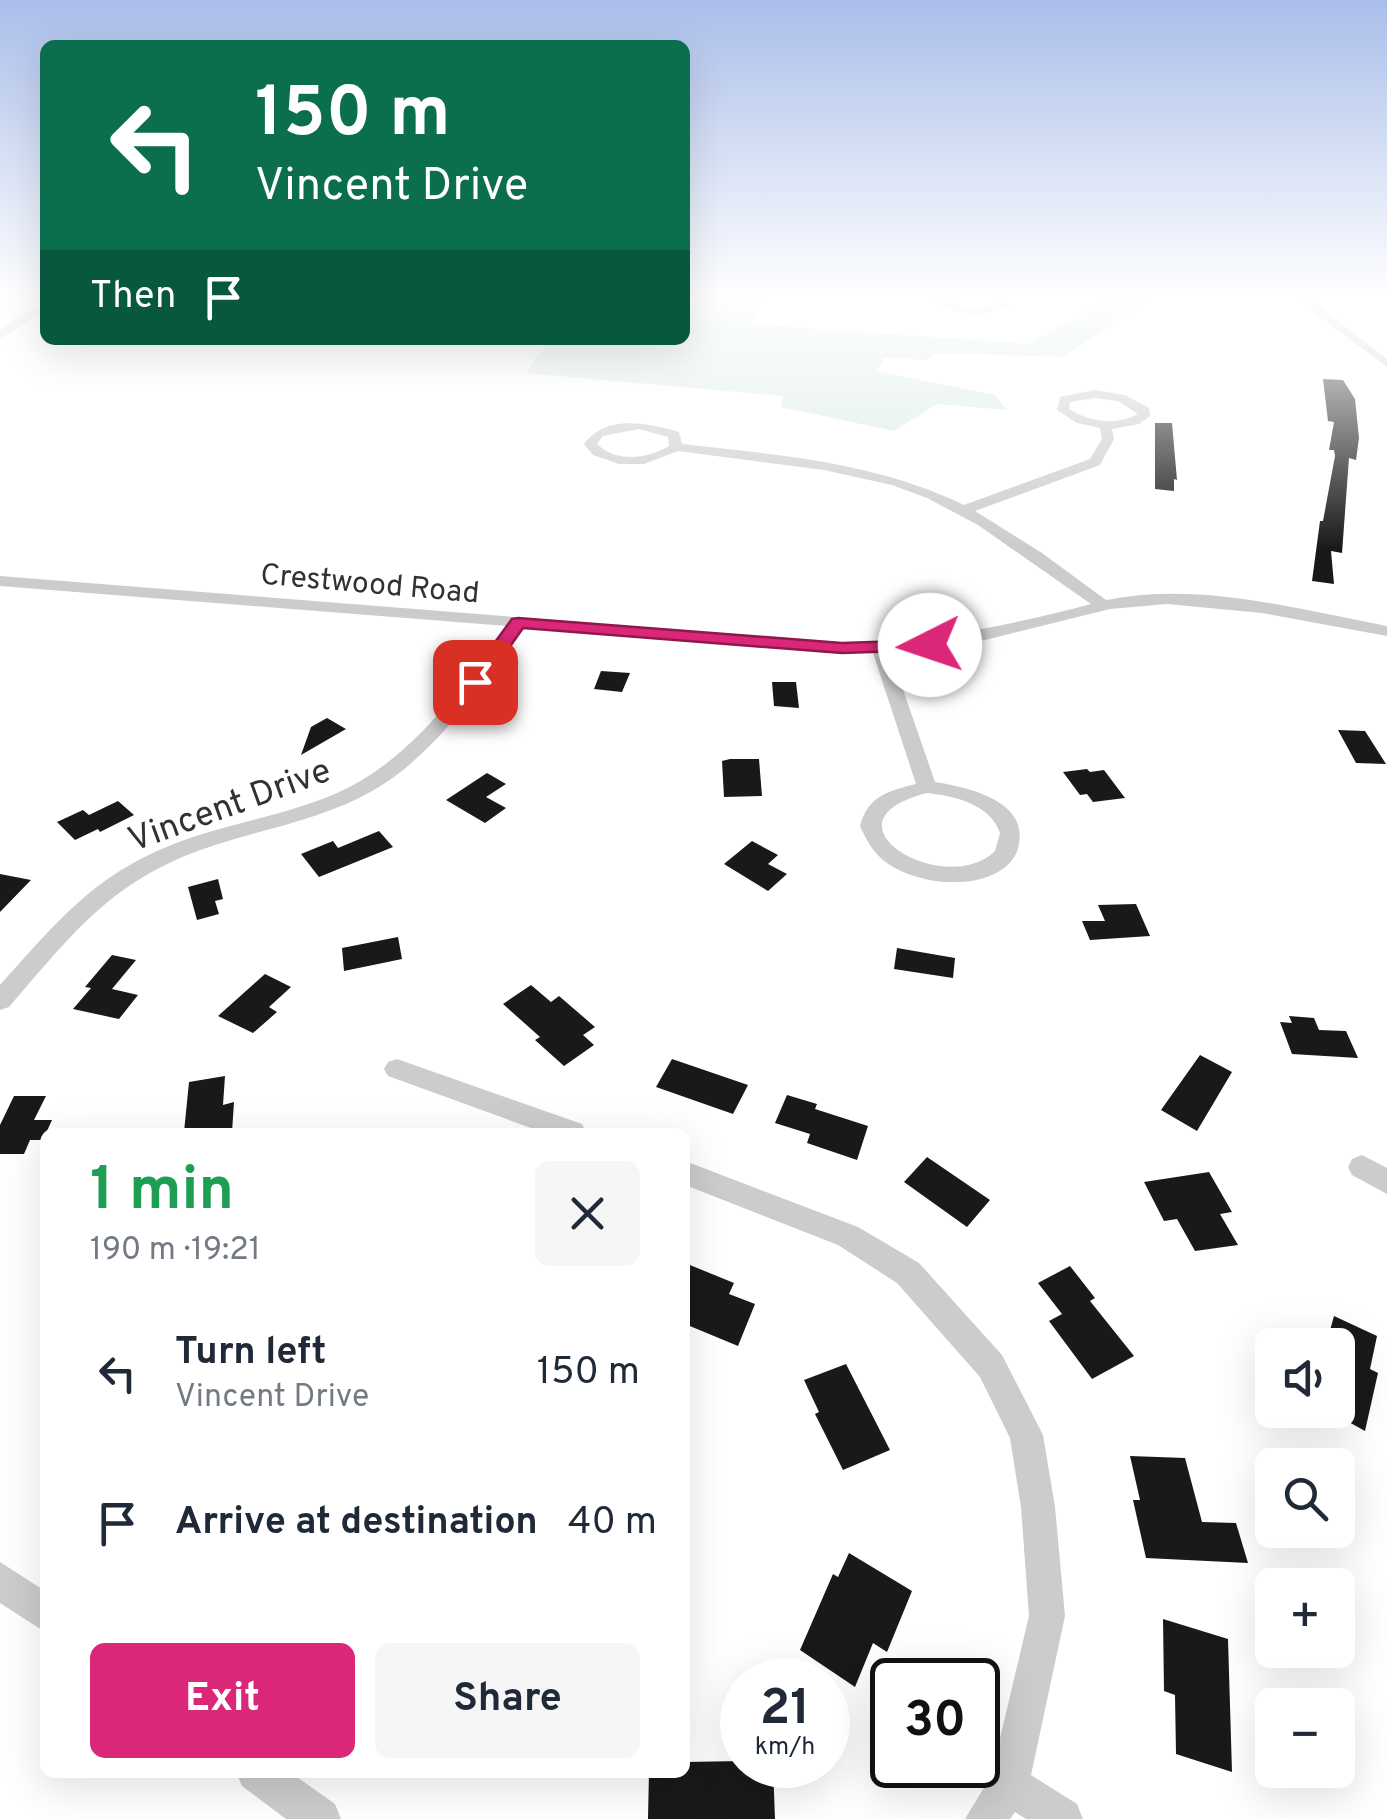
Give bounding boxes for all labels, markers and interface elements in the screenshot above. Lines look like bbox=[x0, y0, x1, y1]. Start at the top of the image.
text: 150 m bbox=[255, 72, 450, 161]
icon: left bbox=[90, 80, 220, 210]
text: Vincent Drive bbox=[255, 159, 528, 216]
icon: arrive bbox=[196, 270, 251, 325]
text: Then bbox=[90, 273, 176, 322]
street label: Crestwood Road bbox=[259, 557, 481, 613]
position arrow bbox=[878, 593, 982, 697]
pin bbox=[433, 640, 518, 725]
icon: arrive bbox=[448, 655, 503, 710]
street label: Vincent Drive bbox=[123, 750, 337, 864]
text: 1 min bbox=[90, 1155, 234, 1231]
button: close bbox=[535, 1161, 640, 1266]
text: 190 m · 19:21 bbox=[90, 1231, 261, 1271]
map controls bbox=[1255, 1328, 1355, 1788]
button: sound bbox=[1255, 1328, 1355, 1428]
text: Turn left bbox=[175, 1329, 327, 1378]
icon: left bbox=[90, 1346, 145, 1401]
text: 150 m bbox=[537, 1349, 640, 1398]
text: Vincent Drive bbox=[175, 1378, 369, 1418]
button: search bbox=[1255, 1448, 1355, 1548]
icon: arrive bbox=[90, 1496, 145, 1551]
text: Arrive at destination bbox=[175, 1499, 538, 1548]
text: 40 m bbox=[568, 1499, 657, 1548]
button: + bbox=[1255, 1568, 1355, 1668]
button: Exit bbox=[90, 1643, 355, 1758]
button: Share bbox=[375, 1643, 640, 1758]
speed limit sign: 30 bbox=[870, 1658, 1000, 1788]
text: 21 bbox=[760, 1679, 810, 1742]
button: − bbox=[1255, 1688, 1355, 1788]
text: km/h bbox=[755, 1732, 815, 1764]

